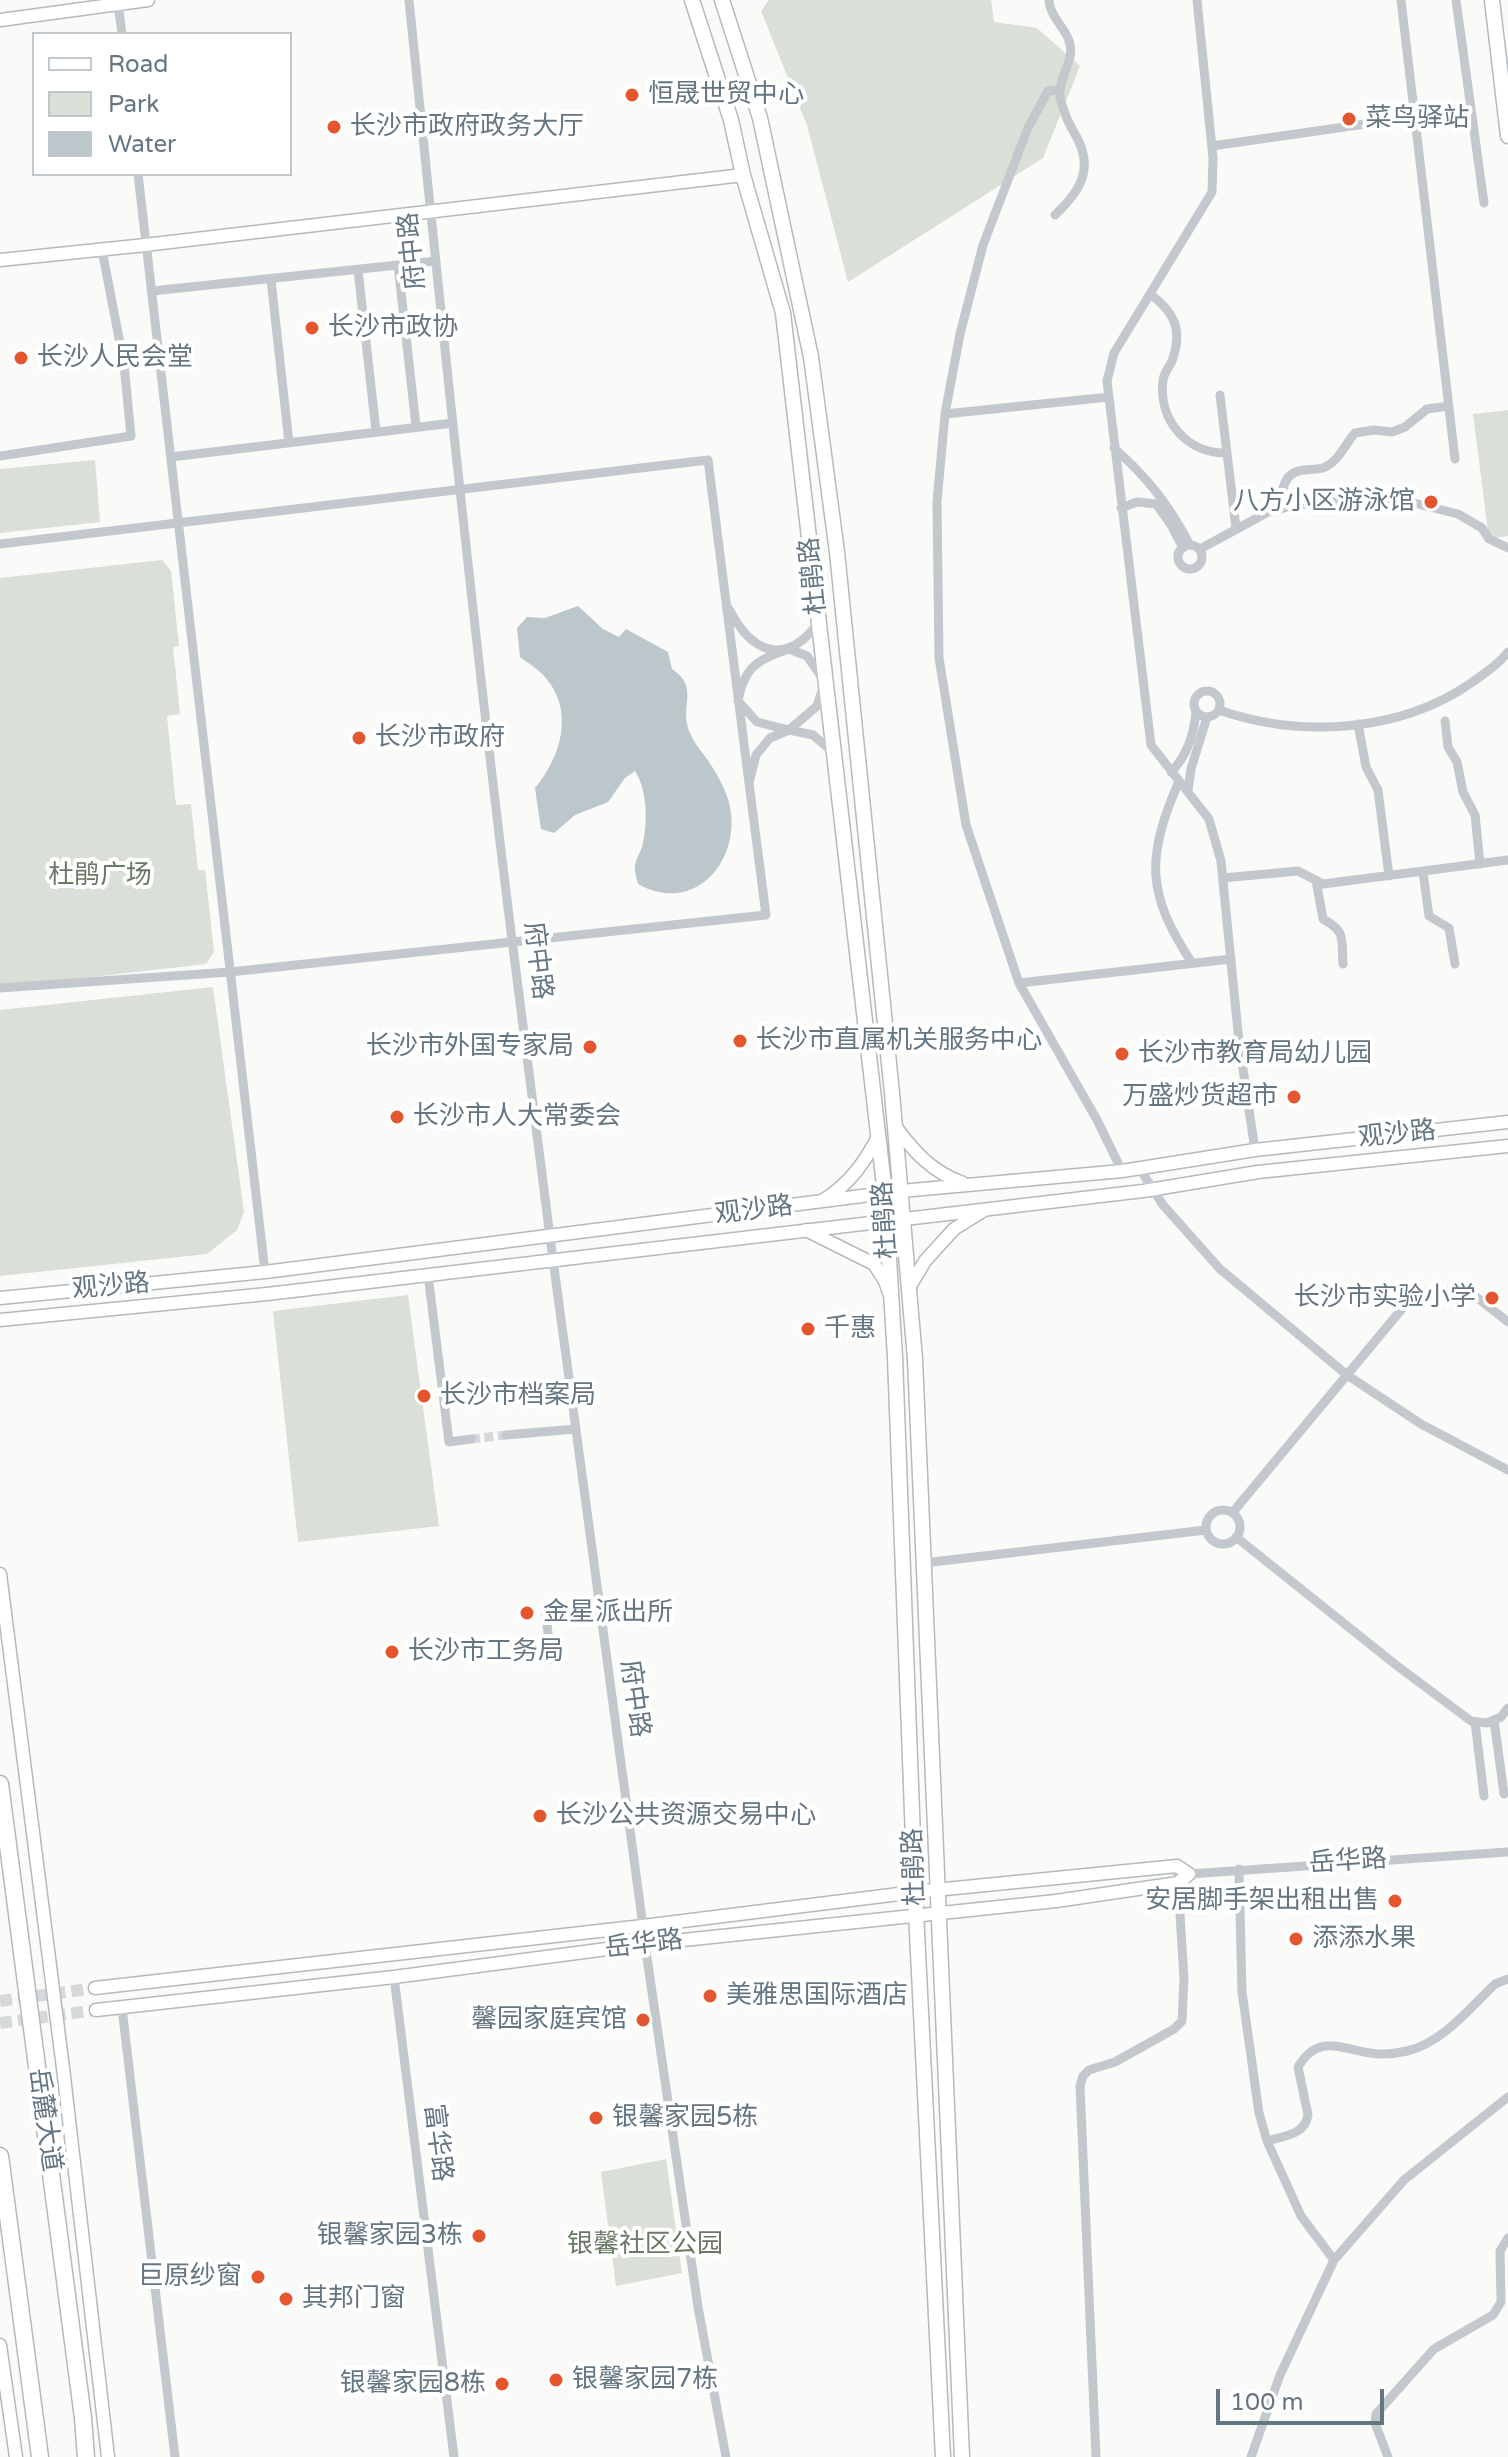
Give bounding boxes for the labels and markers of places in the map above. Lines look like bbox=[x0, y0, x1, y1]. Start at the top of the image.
place label: 恒晟世贸中心 bbox=[648, 79, 804, 111]
marker: 恒晟世贸中心 bbox=[623, 86, 641, 104]
place label: 菜鸟驿站 bbox=[1365, 103, 1469, 135]
marker: 菜鸟驿站 bbox=[1340, 110, 1358, 128]
place label: 长沙市政府政务大厅 bbox=[350, 111, 584, 143]
marker: 长沙市政府政务大厅 bbox=[325, 118, 343, 136]
place label: 长沙市政协 bbox=[328, 312, 458, 344]
marker: 长沙市政协 bbox=[303, 319, 321, 337]
place label: 长沙人民会堂 bbox=[37, 342, 193, 374]
marker: 长沙人民会堂 bbox=[12, 349, 30, 367]
place label: 八方小区游泳馆 bbox=[1233, 486, 1415, 518]
marker: 八方小区游泳馆 bbox=[1422, 493, 1440, 511]
place label: 长沙市政府 bbox=[375, 722, 505, 754]
marker: 长沙市政府 bbox=[350, 729, 368, 747]
place label: 长沙市直属机关服务中心 bbox=[756, 1025, 1042, 1057]
place label: 长沙市外国专家局 bbox=[366, 1031, 574, 1063]
marker: 长沙市直属机关服务中心 bbox=[731, 1032, 749, 1050]
marker: 长沙市外国专家局 bbox=[581, 1038, 599, 1056]
place label: 长沙市教育局幼儿园 bbox=[1138, 1038, 1372, 1070]
marker: 长沙市教育局幼儿园 bbox=[1113, 1045, 1131, 1063]
place label: 万盛炒货超市 bbox=[1122, 1081, 1278, 1113]
marker: 万盛炒货超市 bbox=[1285, 1088, 1303, 1106]
place label: 长沙市人大常委会 bbox=[413, 1101, 621, 1133]
marker: 长沙市人大常委会 bbox=[388, 1108, 406, 1126]
place label: 长沙市实验小学 bbox=[1294, 1282, 1476, 1314]
marker: 长沙市实验小学 bbox=[1483, 1289, 1501, 1307]
place label: 千惠 bbox=[824, 1313, 876, 1345]
marker: 千惠 bbox=[799, 1320, 817, 1338]
place label: 长沙市档案局 bbox=[440, 1380, 596, 1412]
marker: 长沙市档案局 bbox=[415, 1387, 433, 1405]
place label: 金星派出所 bbox=[543, 1597, 673, 1629]
marker: 金星派出所 bbox=[518, 1604, 536, 1622]
place label: 长沙市工务局 bbox=[408, 1636, 564, 1668]
marker: 长沙市工务局 bbox=[383, 1643, 401, 1661]
place label: 长沙公共资源交易中心 bbox=[556, 1800, 816, 1832]
marker: 长沙公共资源交易中心 bbox=[531, 1807, 549, 1825]
place label: 安居脚手架出租出售 bbox=[1145, 1885, 1379, 1917]
marker: 安居脚手架出租出售 bbox=[1386, 1892, 1404, 1910]
place label: 添添水果 bbox=[1312, 1923, 1416, 1955]
marker: 添添水果 bbox=[1287, 1930, 1305, 1948]
place label: 美雅思国际酒店 bbox=[726, 1980, 908, 2012]
marker: 美雅思国际酒店 bbox=[701, 1987, 719, 2005]
place label: 馨园家庭宾馆 bbox=[471, 2004, 627, 2036]
marker: 馨园家庭宾馆 bbox=[634, 2011, 652, 2029]
place label: 银馨家园5栋 bbox=[612, 2102, 758, 2134]
marker: 银馨家园5栋 bbox=[587, 2109, 605, 2127]
place label: 银馨家园3栋 bbox=[317, 2220, 463, 2252]
marker: 银馨家园3栋 bbox=[470, 2227, 488, 2245]
place label: 巨原纱窗 bbox=[138, 2261, 242, 2293]
marker: 巨原纱窗 bbox=[249, 2268, 267, 2286]
place label: 其邦门窗 bbox=[302, 2283, 406, 2315]
marker: 其邦门窗 bbox=[277, 2290, 295, 2308]
place label: 银馨家园7栋 bbox=[572, 2364, 718, 2396]
place label: 银馨家园8栋 bbox=[340, 2368, 486, 2400]
marker: 银馨家园7栋 bbox=[547, 2371, 565, 2389]
marker: 银馨家园8栋 bbox=[493, 2375, 511, 2393]

